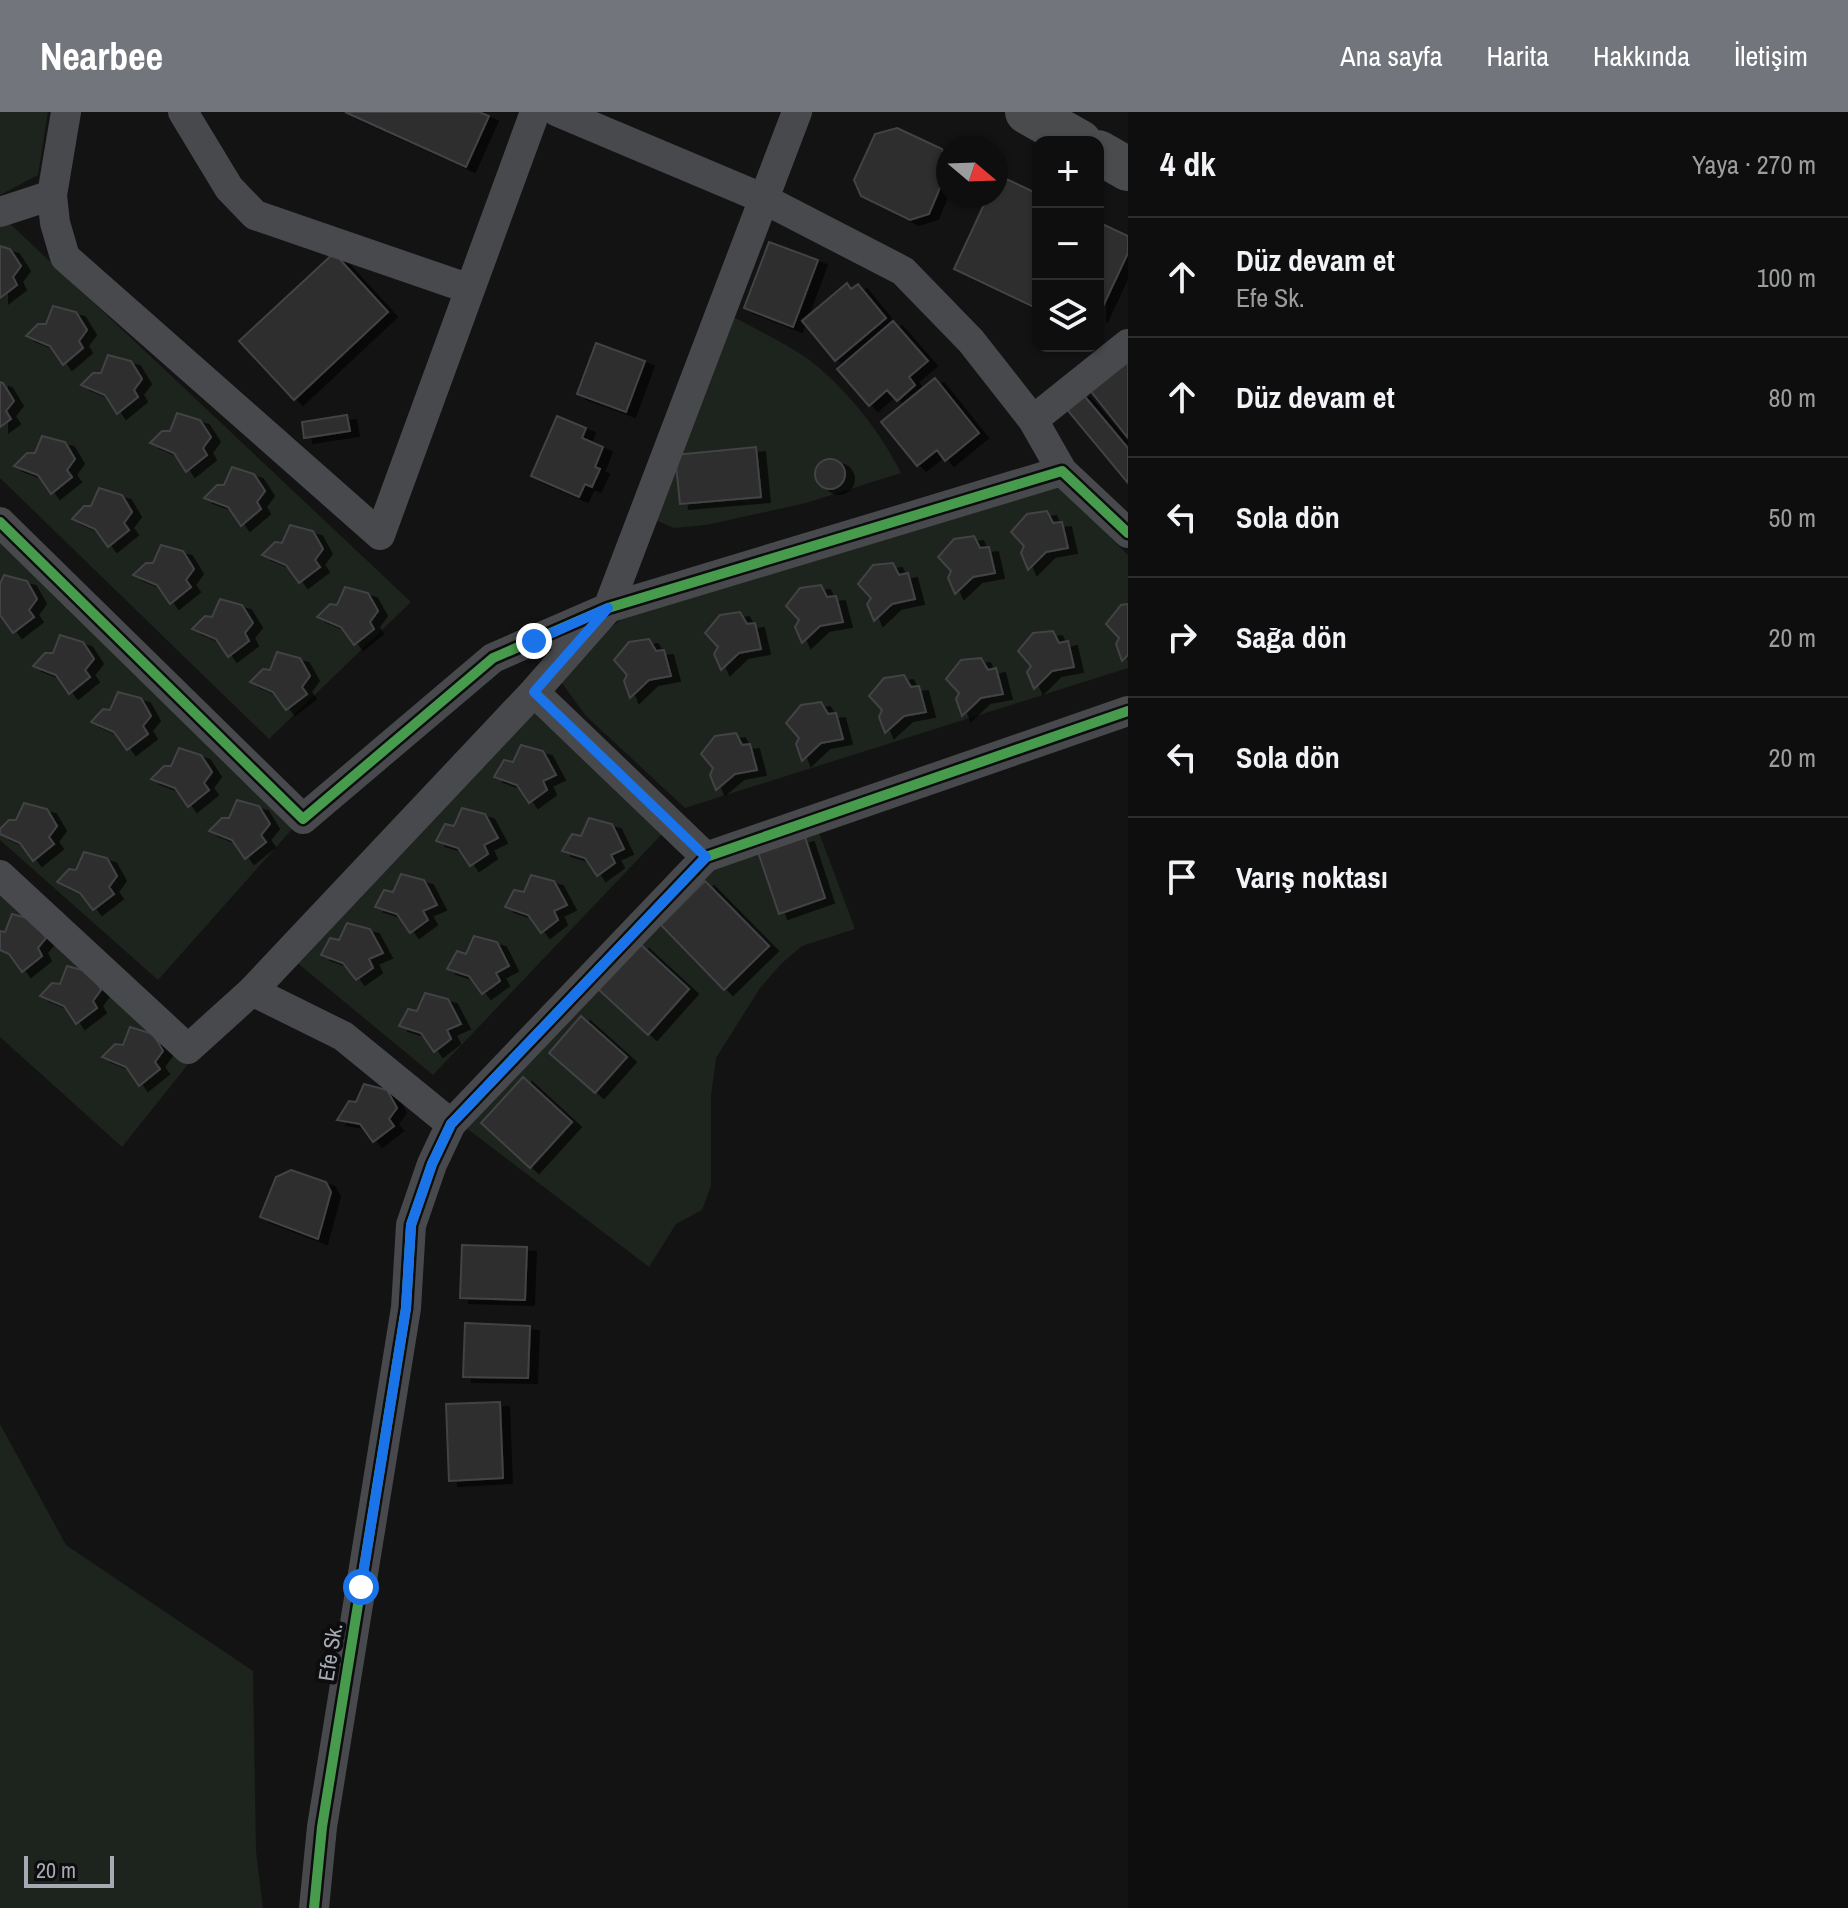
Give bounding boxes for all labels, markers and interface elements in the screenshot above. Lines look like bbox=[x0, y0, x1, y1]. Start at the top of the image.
text: Nearbee bbox=[40, 31, 163, 82]
text: Ana sayfa bbox=[1340, 37, 1442, 75]
text: Harita bbox=[1486, 37, 1549, 75]
text: Hakkında bbox=[1593, 37, 1690, 75]
text: İletişim bbox=[1734, 37, 1808, 75]
north arrow bbox=[936, 136, 1008, 208]
map controls bbox=[1032, 136, 1104, 352]
button: + bbox=[1032, 136, 1104, 208]
text: 4 dk bbox=[1160, 141, 1216, 187]
text: Yaya · 270 m bbox=[1692, 147, 1816, 182]
button: − bbox=[1032, 208, 1104, 280]
text: Düz devam et bbox=[1236, 240, 1395, 280]
icon: ahead bbox=[1160, 255, 1204, 299]
text: 100 m bbox=[1757, 260, 1816, 295]
button: layers bbox=[1032, 280, 1104, 352]
text: Efe Sk. bbox=[1236, 280, 1305, 315]
icon: ahead bbox=[1160, 375, 1204, 419]
text: Düz devam et bbox=[1236, 377, 1395, 417]
text: 80 m bbox=[1769, 380, 1816, 415]
icon: left bbox=[1160, 495, 1204, 539]
text: Sola dön bbox=[1236, 497, 1340, 537]
text: 50 m bbox=[1769, 500, 1816, 535]
icon: right bbox=[1160, 615, 1204, 659]
text: Sağa dön bbox=[1236, 617, 1347, 657]
text: 20 m bbox=[1769, 620, 1816, 655]
route end bbox=[516, 623, 552, 659]
icon: left bbox=[1160, 735, 1204, 779]
text: Sola dön bbox=[1236, 737, 1340, 777]
text: 20 m bbox=[1769, 740, 1816, 775]
icon: arrive bbox=[1160, 855, 1204, 899]
text: Varış noktası bbox=[1236, 857, 1388, 897]
route start bbox=[343, 1569, 379, 1605]
street label: Efe Sk. bbox=[311, 1621, 349, 1683]
scale bar bbox=[24, 1852, 114, 1888]
text: 20 m bbox=[36, 1855, 76, 1885]

